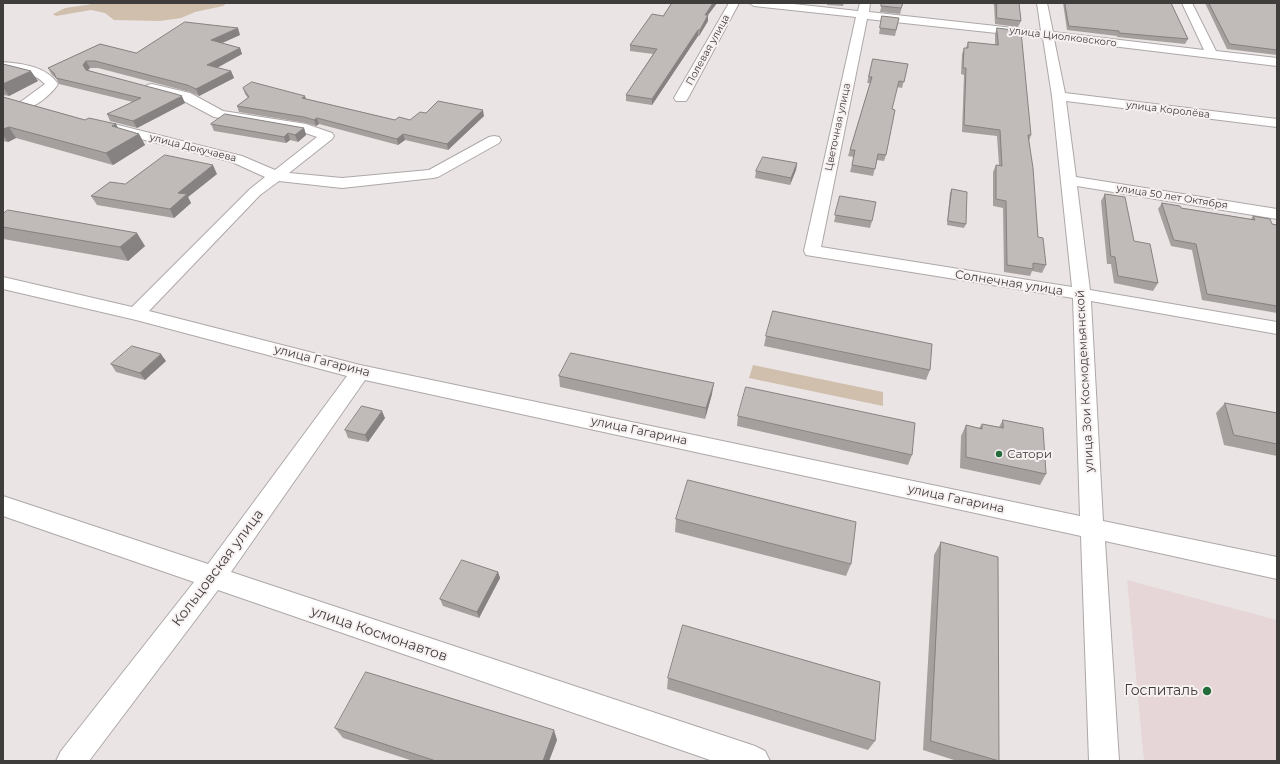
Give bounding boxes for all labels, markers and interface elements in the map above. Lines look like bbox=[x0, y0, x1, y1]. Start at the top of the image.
street label: Полевая улица bbox=[684, 13, 732, 87]
street label: улица Циолковского bbox=[1009, 24, 1117, 50]
street label: Цветочная улица bbox=[823, 82, 853, 172]
street label: улица Королёва bbox=[1125, 99, 1211, 121]
street label: улица Докучаева bbox=[148, 131, 238, 165]
street label: улица 50 лет Октября bbox=[1115, 182, 1229, 212]
street label: Солнечная улица bbox=[954, 267, 1064, 299]
street label: улица Зои Космодемьянской bbox=[1073, 290, 1097, 472]
street label: улица Гагарина bbox=[273, 342, 371, 380]
street label: улица Гагарина bbox=[589, 414, 689, 448]
place label: Сатори bbox=[1007, 447, 1052, 461]
marker: Сатори bbox=[994, 449, 1004, 459]
street label: улица Гагарина bbox=[906, 482, 1006, 516]
street label: Кольцовская улица bbox=[169, 506, 267, 630]
street label: улица Космонавтов bbox=[308, 603, 450, 665]
place label: Госпиталь bbox=[1124, 683, 1198, 699]
marker: Госпиталь bbox=[1201, 685, 1213, 697]

